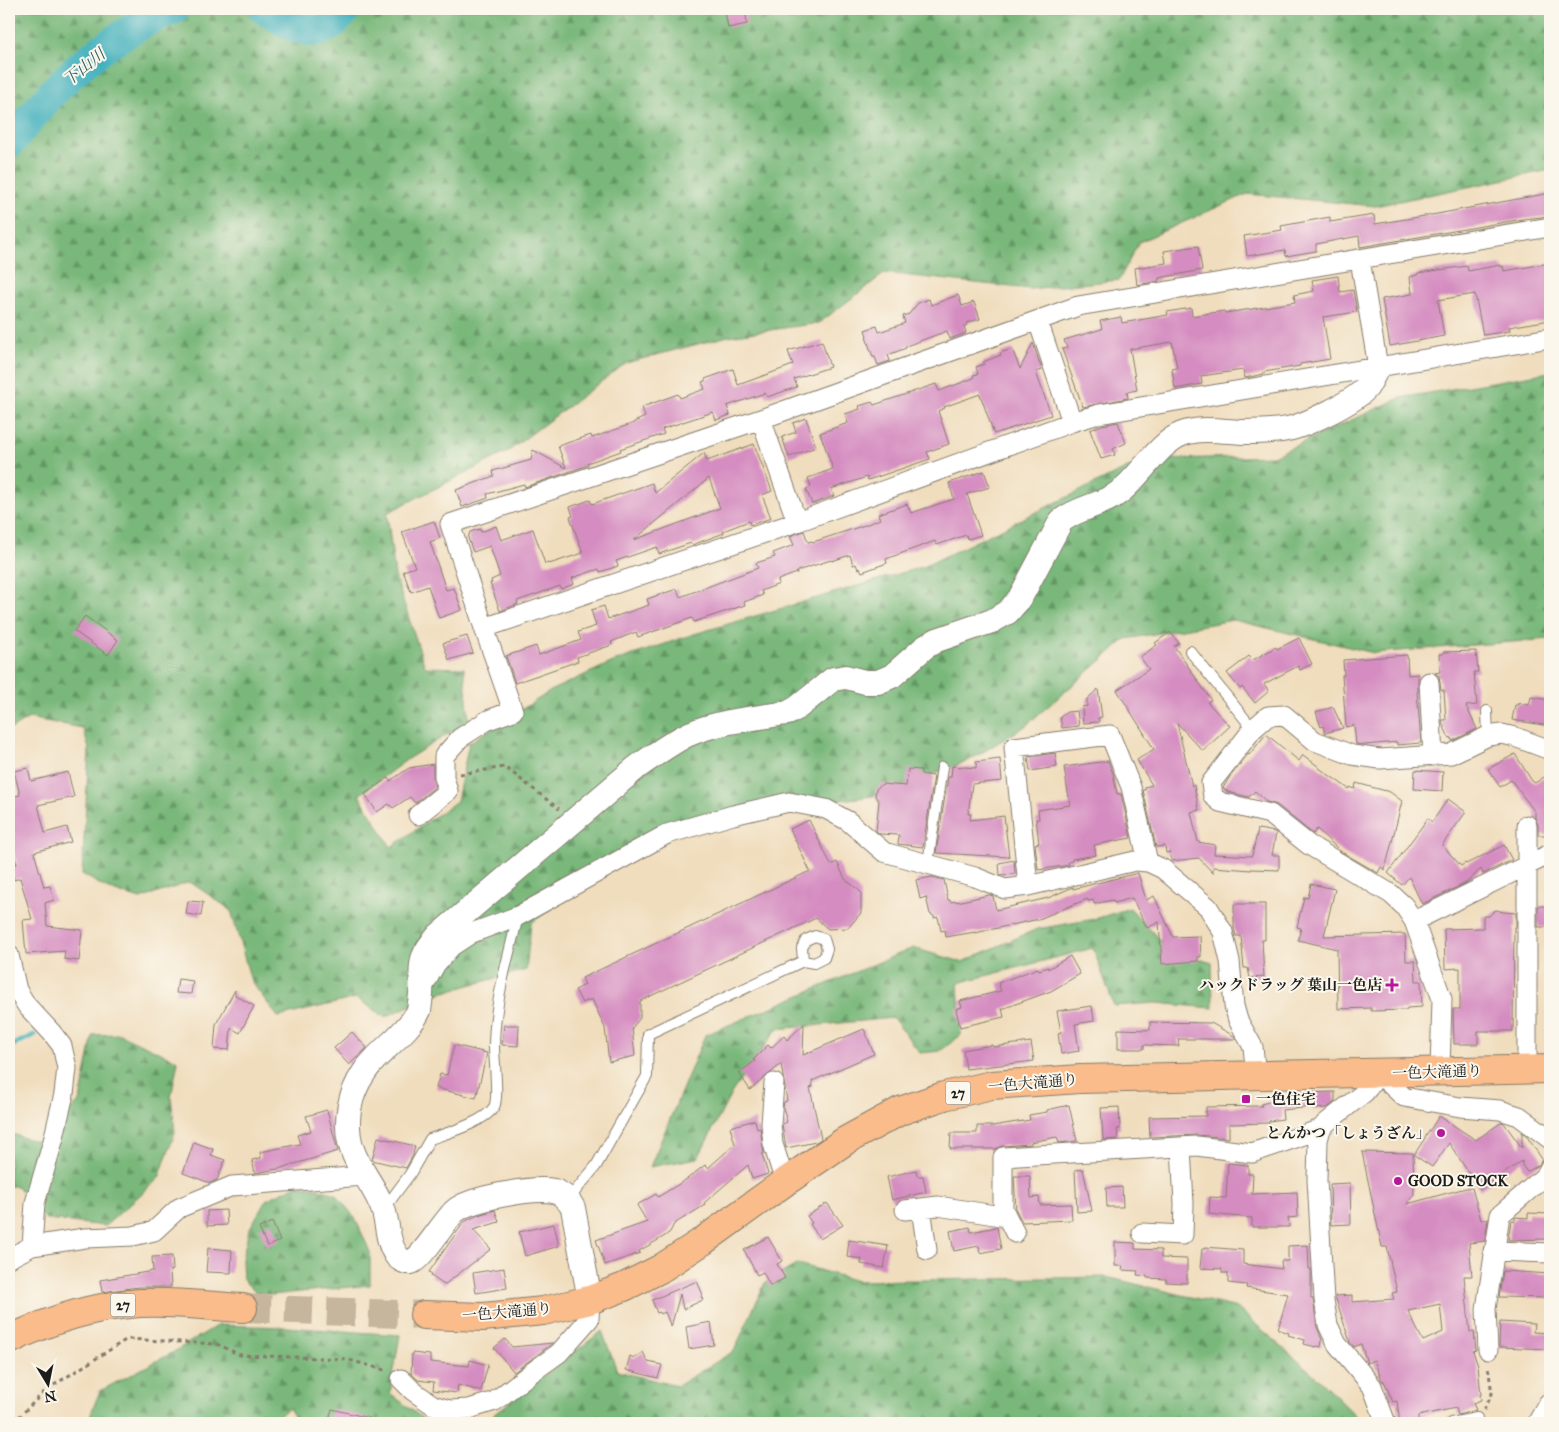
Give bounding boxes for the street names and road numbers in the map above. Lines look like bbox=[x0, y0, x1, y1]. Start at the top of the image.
street label: 一色大滝通り bbox=[1392, 1061, 1482, 1083]
street label: 一色大滝通り bbox=[987, 1070, 1079, 1096]
road number: 27 bbox=[946, 1082, 970, 1104]
road number: 27 bbox=[110, 1294, 136, 1316]
street label: 一色大滝通り bbox=[461, 1299, 553, 1325]

